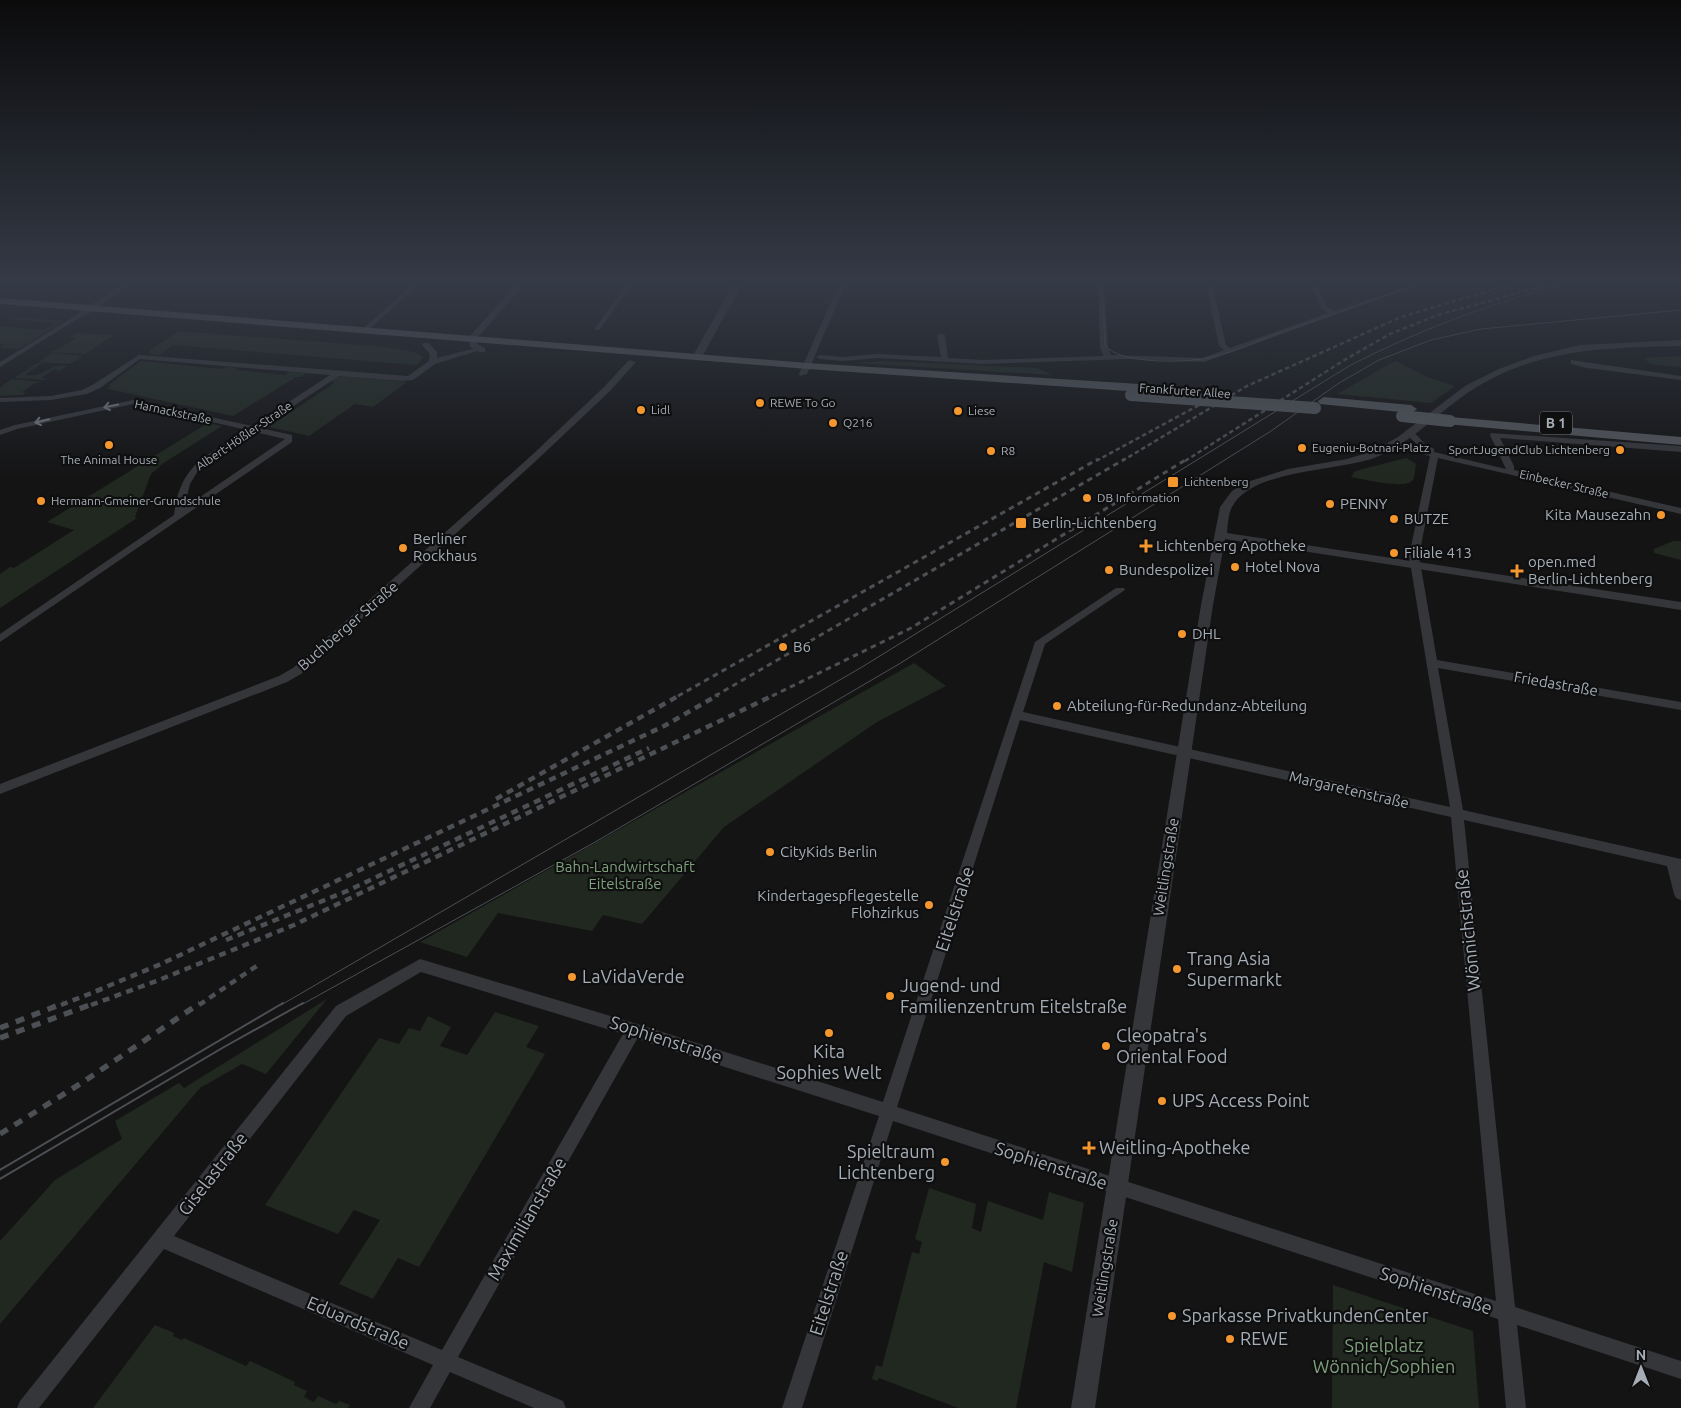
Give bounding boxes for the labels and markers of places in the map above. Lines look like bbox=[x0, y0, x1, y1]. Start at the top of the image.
place label: REWE To Go bbox=[770, 396, 836, 409]
marker: REWE To Go bbox=[754, 397, 766, 409]
place label: Lidl bbox=[651, 403, 670, 416]
marker: Lidl bbox=[635, 404, 647, 416]
place label: Liese bbox=[968, 404, 995, 417]
marker: Liese bbox=[952, 405, 964, 417]
place label: Q216 bbox=[843, 416, 873, 429]
marker: Q216 bbox=[827, 417, 839, 429]
marker: The Animal House bbox=[103, 439, 115, 451]
place label: Eugeniu-Botnari-Platz bbox=[1312, 441, 1430, 454]
marker: Eugeniu-Botnari-Platz bbox=[1296, 442, 1308, 454]
place label: SportJugendClub Lichtenberg bbox=[1448, 443, 1610, 456]
place label: R8 bbox=[1001, 444, 1015, 457]
marker: SportJugendClub Lichtenberg bbox=[1614, 444, 1626, 456]
marker: R8 bbox=[985, 445, 997, 457]
place label: The Animal House bbox=[61, 453, 157, 466]
marker: Lichtenberg bbox=[1166, 475, 1180, 489]
place label: Lichtenberg bbox=[1184, 475, 1249, 488]
place label: DB Information bbox=[1097, 491, 1180, 504]
marker: DB Information bbox=[1081, 492, 1093, 504]
place label: Hermann-Gmeiner-Grundschule bbox=[51, 494, 221, 507]
marker: Hermann-Gmeiner-Grundschule bbox=[35, 495, 47, 507]
place label: PENNY bbox=[1340, 495, 1388, 512]
marker: PENNY bbox=[1324, 498, 1336, 510]
place label: Kita Mausezahn bbox=[1545, 506, 1651, 523]
marker: Kita Mausezahn bbox=[1655, 509, 1667, 521]
place label: BUTZE bbox=[1404, 510, 1449, 527]
marker: BUTZE bbox=[1388, 513, 1400, 525]
place label: Berlin-Lichtenberg bbox=[1032, 514, 1157, 531]
marker: Berlin-Lichtenberg bbox=[1014, 516, 1028, 530]
place label: Berliner Rockhaus bbox=[413, 530, 477, 564]
place label: Lichtenberg Apotheke bbox=[1156, 537, 1306, 554]
marker: Lichtenberg Apotheke bbox=[1140, 540, 1152, 552]
marker: Berliner Rockhaus bbox=[397, 542, 409, 554]
place label: Filiale 413 bbox=[1404, 544, 1472, 561]
marker: Filiale 413 bbox=[1388, 547, 1400, 559]
place label: open.med Berlin-Lichtenberg bbox=[1528, 553, 1653, 587]
place label: Hotel Nova bbox=[1245, 558, 1320, 575]
place label: Bundespolizei bbox=[1119, 561, 1213, 578]
marker: Hotel Nova bbox=[1229, 561, 1241, 573]
marker: Bundespolizei bbox=[1103, 564, 1115, 576]
marker: open.med Berlin-Lichtenberg bbox=[1510, 564, 1524, 578]
place label: DHL bbox=[1192, 625, 1221, 642]
marker: DHL bbox=[1176, 628, 1188, 640]
place label: B6 bbox=[793, 638, 811, 655]
marker: B6 bbox=[777, 641, 789, 653]
place label: Abteilung-für-Redundanz-Abteilung bbox=[1067, 697, 1307, 714]
marker: Abteilung-für-Redundanz-Abteilung bbox=[1051, 700, 1063, 712]
place label: CityKids Berlin bbox=[780, 843, 877, 860]
marker: CityKids Berlin bbox=[764, 846, 776, 858]
place label: Kindertagespflegestelle Flohzirkus bbox=[757, 887, 919, 921]
marker: Kindertagespflegestelle Flohzirkus bbox=[923, 899, 935, 911]
place label: Trang Asia Supermarkt bbox=[1187, 948, 1282, 989]
marker: Trang Asia Supermarkt bbox=[1171, 963, 1183, 975]
place label: LaVidaVerde bbox=[582, 966, 685, 986]
marker: LaVidaVerde bbox=[566, 971, 578, 983]
place label: Jugend- und Familienzentrum Eitelstraße bbox=[900, 975, 1127, 1016]
marker: Jugend- und Familienzentrum Eitelstraße bbox=[884, 990, 896, 1002]
place label: Cleopatra's Oriental Food bbox=[1116, 1025, 1228, 1066]
marker: Kita Sophies Welt bbox=[823, 1027, 835, 1039]
marker: Cleopatra's Oriental Food bbox=[1100, 1040, 1112, 1052]
place label: Kita Sophies Welt bbox=[776, 1041, 882, 1082]
place label: UPS Access Point bbox=[1172, 1090, 1309, 1110]
marker: UPS Access Point bbox=[1156, 1095, 1168, 1107]
place label: Weitling-Apotheke bbox=[1099, 1137, 1250, 1157]
place label: Spieltraum Lichtenberg bbox=[838, 1141, 935, 1182]
marker: Weitling-Apotheke bbox=[1083, 1142, 1095, 1154]
marker: Spieltraum Lichtenberg bbox=[939, 1156, 951, 1168]
place label: Sparkasse PrivatkundenCenter bbox=[1182, 1305, 1429, 1325]
marker: Sparkasse PrivatkundenCenter bbox=[1166, 1310, 1178, 1322]
place label: REWE bbox=[1240, 1328, 1288, 1348]
marker: REWE bbox=[1224, 1333, 1236, 1345]

